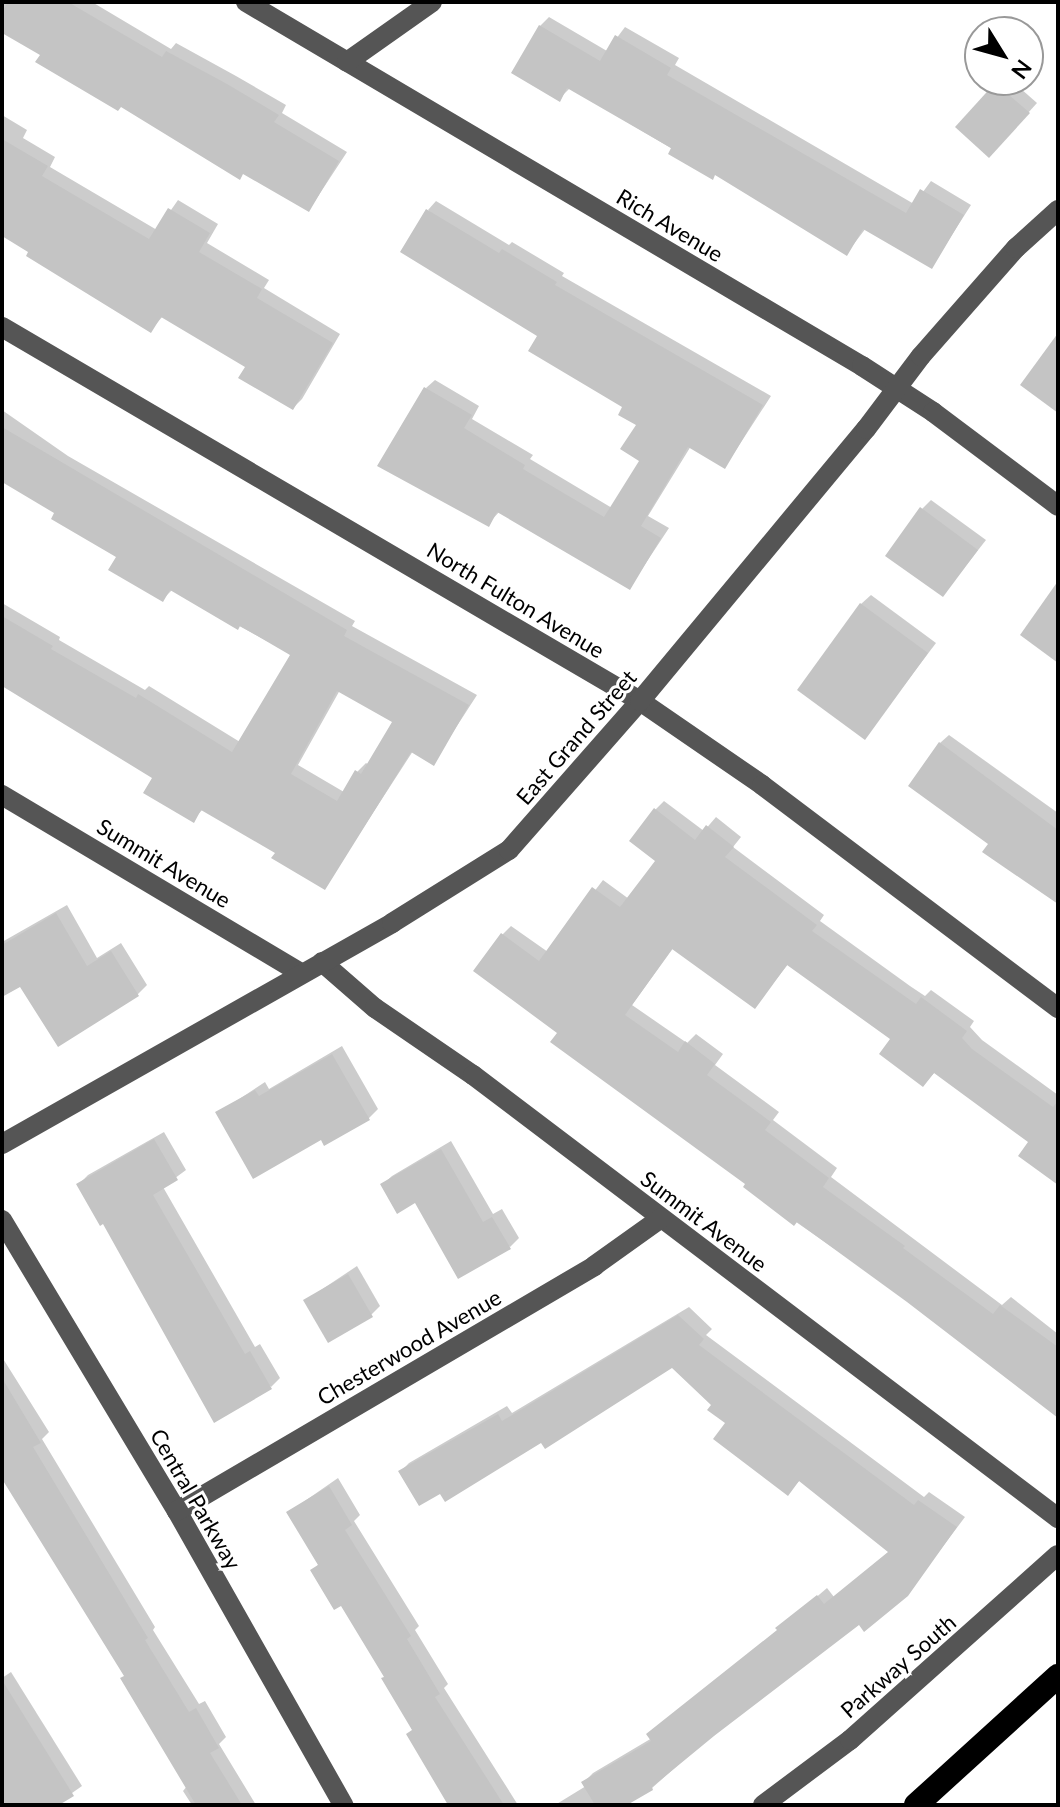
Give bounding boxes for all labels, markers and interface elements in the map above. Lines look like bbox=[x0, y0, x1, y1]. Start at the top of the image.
north arrow bbox=[964, 16, 1044, 96]
text: N bbox=[1006, 55, 1038, 84]
street label: Rich Avenue bbox=[612, 183, 728, 267]
street label: North Fulton Avenue bbox=[422, 536, 610, 664]
street label: East Grand Street bbox=[510, 664, 642, 810]
street label: Summit Avenue bbox=[92, 813, 236, 913]
street label: Summit Avenue bbox=[635, 1165, 773, 1277]
street label: Chesterwood Avenue bbox=[312, 1283, 506, 1411]
street label: Central Parkway bbox=[145, 1424, 247, 1574]
street label: Parkway South bbox=[835, 1609, 961, 1723]

